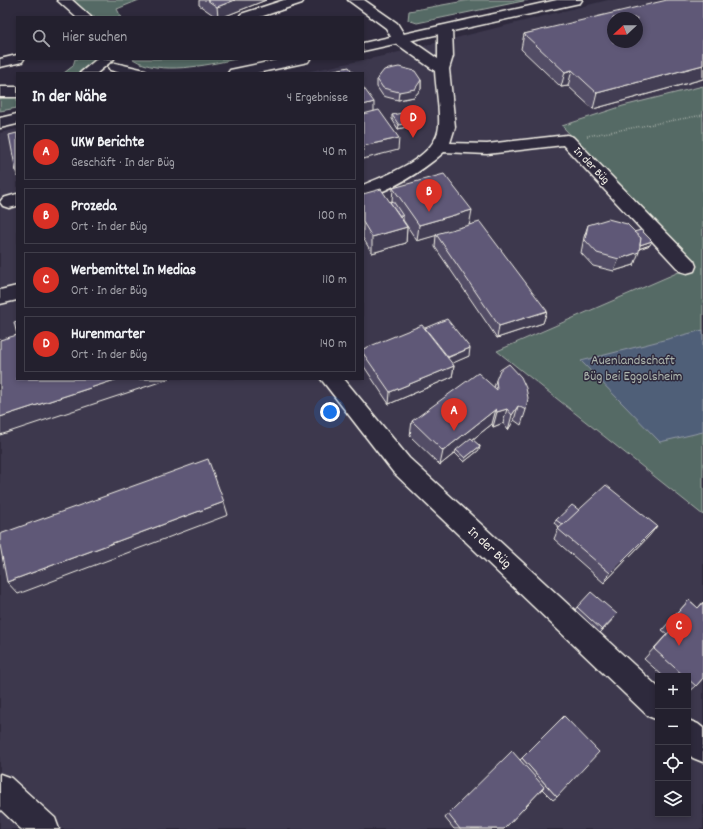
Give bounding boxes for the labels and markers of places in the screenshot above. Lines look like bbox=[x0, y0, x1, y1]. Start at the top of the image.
pin: D bbox=[400, 105, 426, 138]
pin: B bbox=[416, 179, 442, 212]
pin: A bbox=[441, 398, 467, 431]
pin: C bbox=[666, 613, 692, 646]

